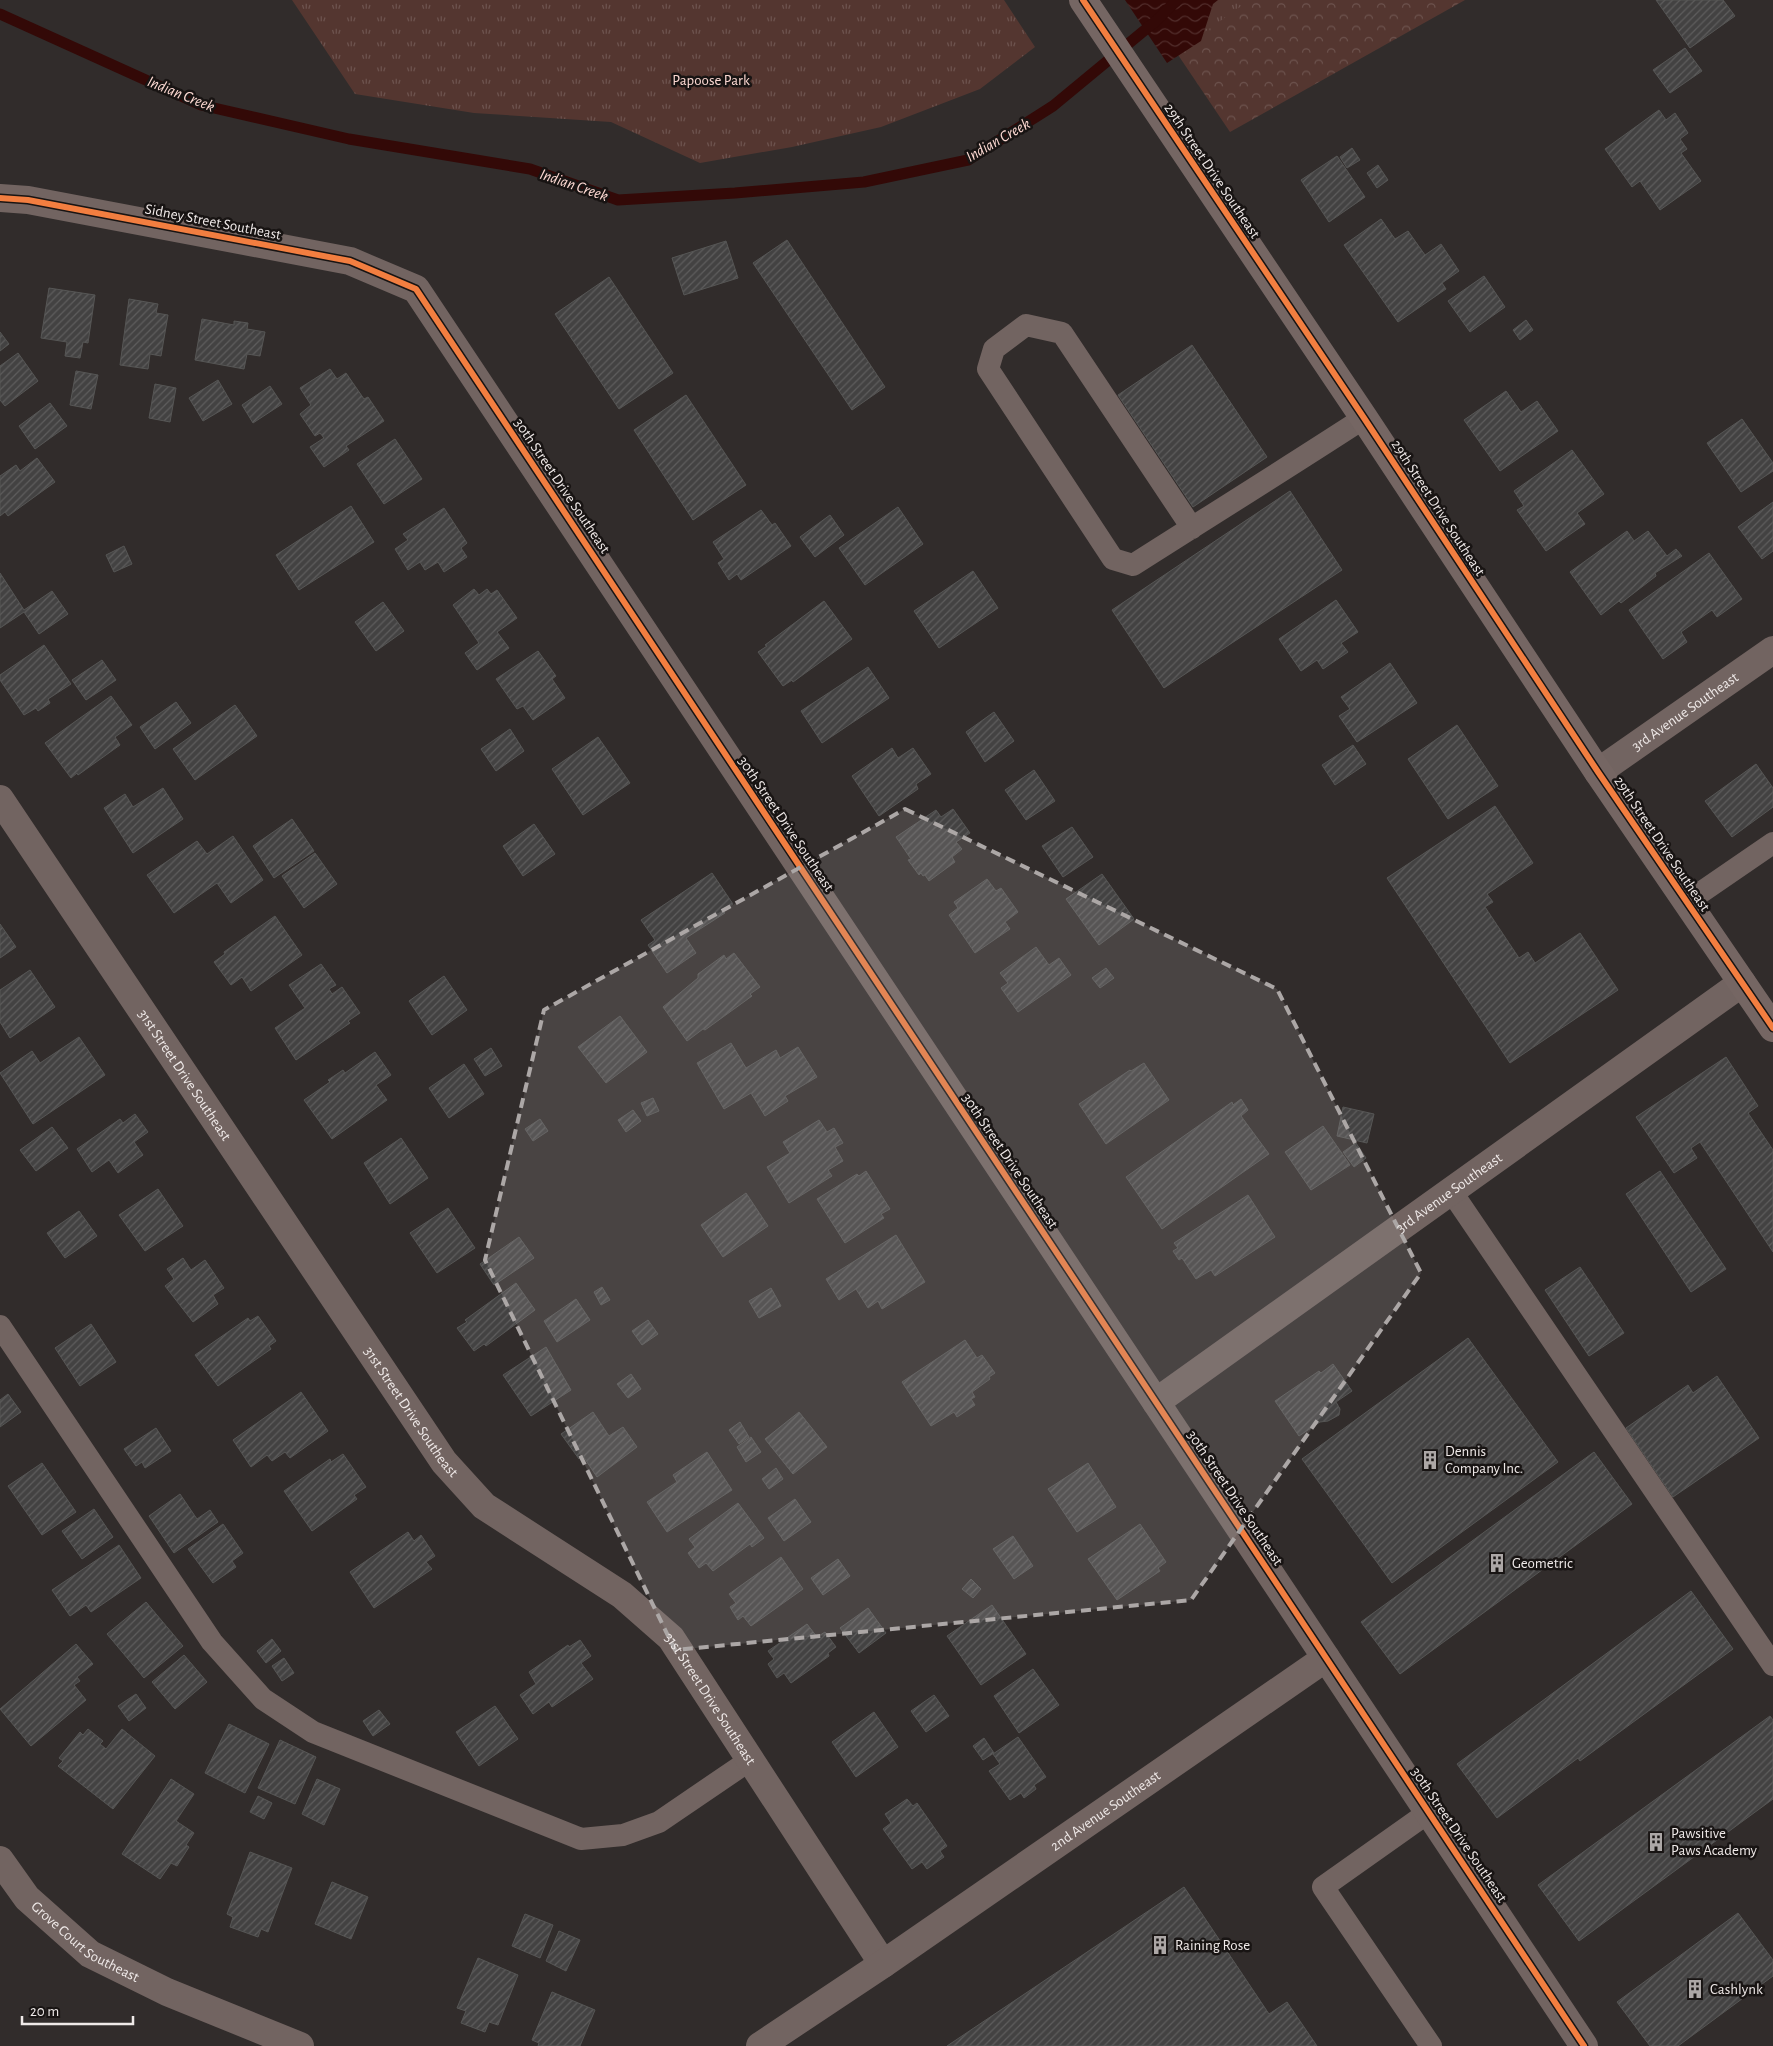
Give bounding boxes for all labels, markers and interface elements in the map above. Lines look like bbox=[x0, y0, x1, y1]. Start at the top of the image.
water label: Indian Creek bbox=[145, 73, 217, 115]
park label: Papoose Park bbox=[672, 73, 750, 88]
street label: 29th Street Drive Southeast bbox=[1161, 101, 1263, 241]
water label: Indian Creek bbox=[963, 115, 1033, 165]
water label: Indian Creek bbox=[538, 166, 610, 204]
street label: Sidney Street Southeast bbox=[144, 201, 283, 243]
street label: 30th Street Drive Southeast bbox=[511, 416, 613, 556]
street label: 29th Street Drive Southeast bbox=[1388, 437, 1488, 579]
street label: 3rd Avenue Southeast bbox=[1629, 669, 1741, 754]
street label: 30th Street Drive Southeast bbox=[735, 754, 837, 894]
street label: 29th Street Drive Southeast bbox=[1611, 774, 1713, 914]
street label: 31st Street Drive Southeast bbox=[136, 1007, 234, 1143]
street label: 30th Street Drive Southeast bbox=[959, 1091, 1061, 1231]
street label: 3rd Avenue Southeast bbox=[1393, 1150, 1505, 1235]
street label: 31st Street Drive Southeast bbox=[361, 1344, 461, 1480]
street label: 30th Street Drive Southeast bbox=[1184, 1428, 1286, 1568]
place label: Dennis Company Inc. bbox=[1445, 1444, 1523, 1476]
building icon: Dennis Company Inc. bbox=[1419, 1449, 1441, 1471]
building icon: Geometric bbox=[1486, 1552, 1508, 1574]
place label: Geometric bbox=[1512, 1556, 1573, 1571]
street label: 31st Street Drive Southeast bbox=[662, 1629, 759, 1768]
street label: 30th Street Drive Southeast bbox=[1408, 1765, 1510, 1905]
street label: 2nd Avenue Southeast bbox=[1048, 1767, 1163, 1853]
place label: Pawsitive Paws Academy bbox=[1671, 1826, 1758, 1858]
building icon: Pawsitive Paws Academy bbox=[1645, 1831, 1667, 1853]
street label: Grove Court Southeast bbox=[28, 1898, 142, 1985]
building icon: Raining Rose bbox=[1149, 1934, 1171, 1956]
place label: Raining Rose bbox=[1175, 1938, 1250, 1953]
building icon: Cashlynk bbox=[1684, 1978, 1706, 2000]
place label: Cashlynk bbox=[1710, 1982, 1763, 1997]
scale bar bbox=[22, 1994, 134, 2026]
text: 20 m bbox=[30, 2004, 59, 2019]

